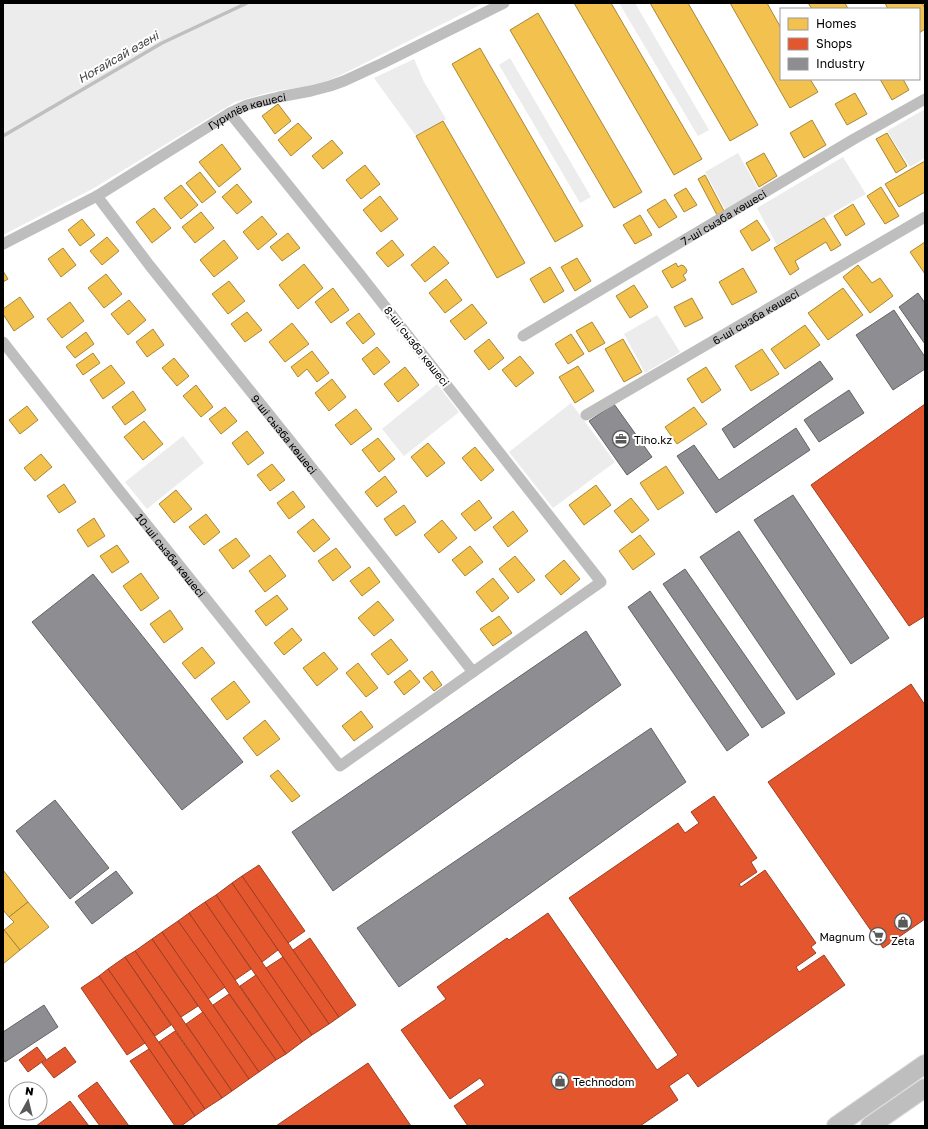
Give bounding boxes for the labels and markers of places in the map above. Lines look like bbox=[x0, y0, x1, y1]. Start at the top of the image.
office icon: Tiho.kz bbox=[611, 429, 631, 449]
place label: Tiho.kz bbox=[634, 433, 672, 446]
shop icon: Zeta bbox=[893, 912, 913, 932]
supermarket icon: Magnum bbox=[868, 926, 888, 946]
place label: Magnum bbox=[819, 930, 865, 943]
place label: Zeta bbox=[891, 934, 915, 947]
shop icon: Technodom bbox=[550, 1071, 570, 1091]
place label: Technodom bbox=[573, 1075, 634, 1088]

